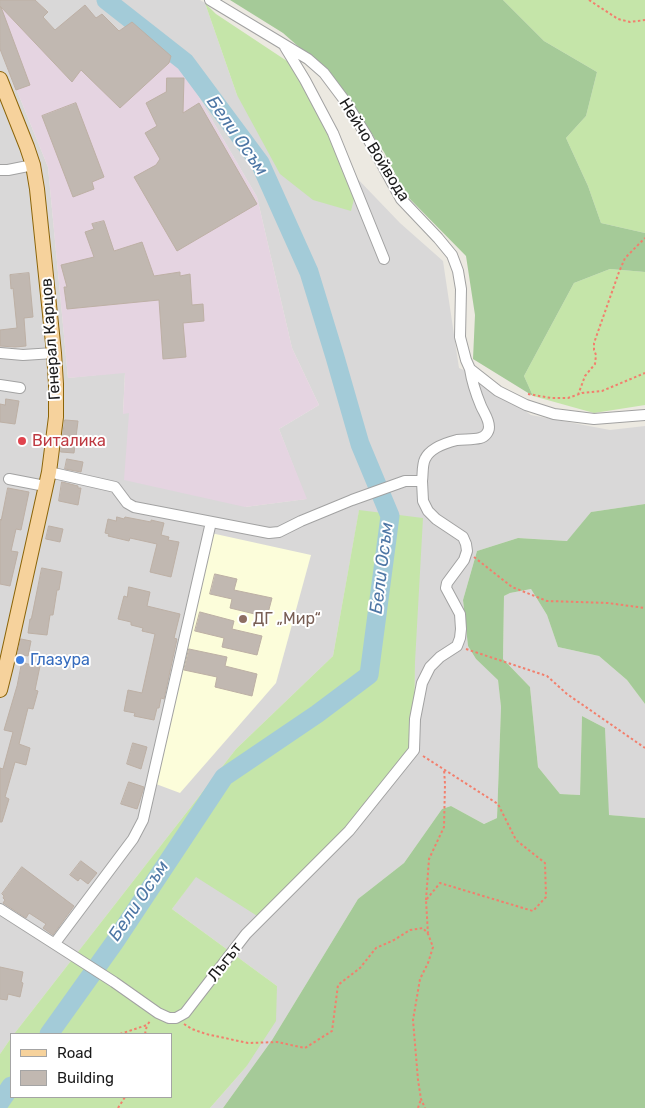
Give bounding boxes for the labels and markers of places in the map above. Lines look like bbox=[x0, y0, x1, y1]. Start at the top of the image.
place label: Виталика bbox=[32, 431, 106, 451]
marker: Виталика bbox=[16, 435, 28, 447]
place label: ДГ „Мир“ bbox=[253, 609, 321, 629]
marker: ДГ „Мир“ bbox=[237, 613, 249, 625]
place label: Глазура bbox=[30, 650, 90, 670]
marker: Глазура bbox=[14, 654, 26, 666]

